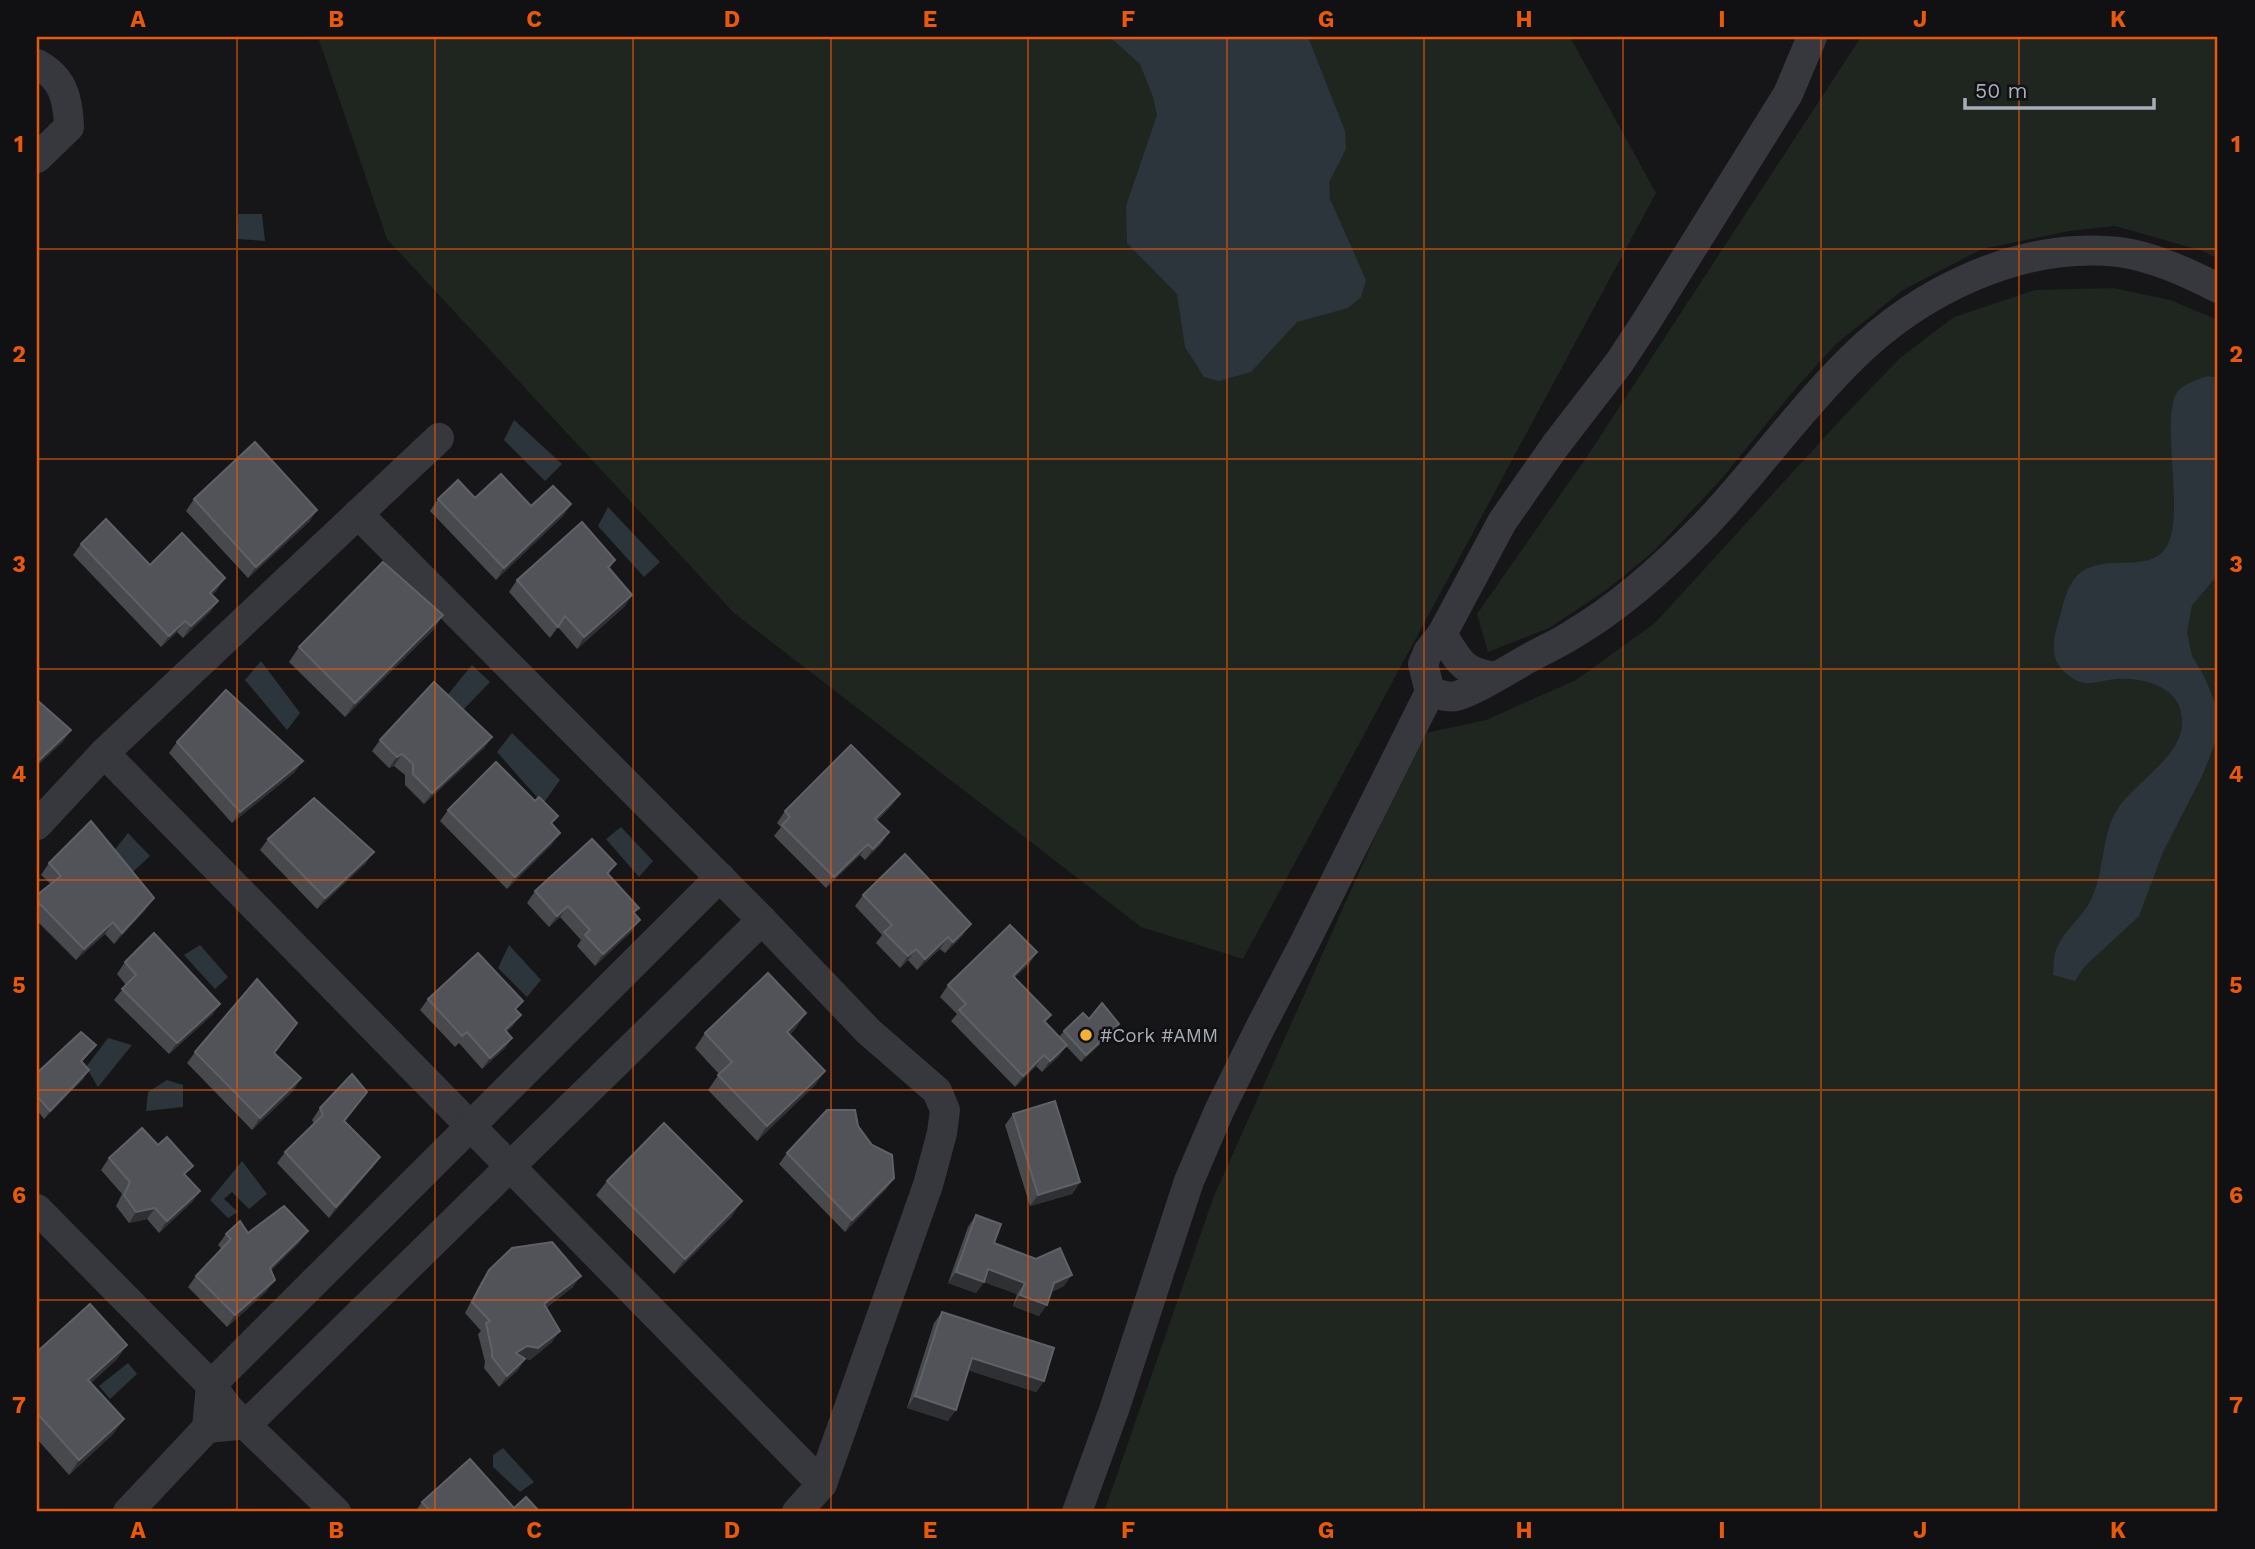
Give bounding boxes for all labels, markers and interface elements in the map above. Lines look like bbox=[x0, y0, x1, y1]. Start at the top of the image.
text: A bbox=[130, 6, 146, 33]
text: B bbox=[328, 6, 344, 33]
text: C bbox=[526, 6, 542, 33]
text: D bbox=[724, 6, 740, 33]
text: E bbox=[923, 6, 937, 33]
text: F bbox=[1121, 6, 1135, 33]
text: G bbox=[1318, 6, 1334, 33]
text: H bbox=[1515, 6, 1533, 33]
text: I bbox=[1718, 6, 1726, 33]
text: J bbox=[1913, 6, 1927, 33]
text: K bbox=[2110, 6, 2126, 33]
scale bar bbox=[1965, 66, 2154, 110]
text: 50 m bbox=[1975, 78, 2027, 103]
text: 1 bbox=[14, 131, 24, 158]
text: 1 bbox=[2231, 131, 2241, 158]
text: 2 bbox=[12, 341, 26, 368]
text: 2 bbox=[2229, 341, 2243, 368]
text: 3 bbox=[12, 551, 26, 578]
text: 3 bbox=[2229, 551, 2243, 578]
text: 4 bbox=[12, 761, 27, 788]
text: 4 bbox=[2229, 761, 2244, 788]
text: 5 bbox=[12, 972, 26, 999]
text: 5 bbox=[2229, 972, 2243, 999]
place label: #Cork #AMM bbox=[1100, 1024, 1218, 1047]
marker: #Cork #AMM bbox=[1078, 1027, 1094, 1043]
text: 6 bbox=[12, 1182, 26, 1209]
text: 6 bbox=[2229, 1182, 2243, 1209]
text: 7 bbox=[12, 1392, 26, 1419]
text: 7 bbox=[2229, 1392, 2243, 1419]
text: A bbox=[130, 1517, 146, 1544]
text: B bbox=[328, 1517, 344, 1544]
text: C bbox=[526, 1517, 542, 1544]
text: D bbox=[724, 1517, 740, 1544]
text: E bbox=[923, 1517, 937, 1544]
text: F bbox=[1121, 1517, 1135, 1544]
text: G bbox=[1318, 1517, 1334, 1544]
text: H bbox=[1515, 1517, 1533, 1544]
text: I bbox=[1718, 1517, 1726, 1544]
text: J bbox=[1913, 1517, 1927, 1544]
text: K bbox=[2110, 1517, 2126, 1544]

